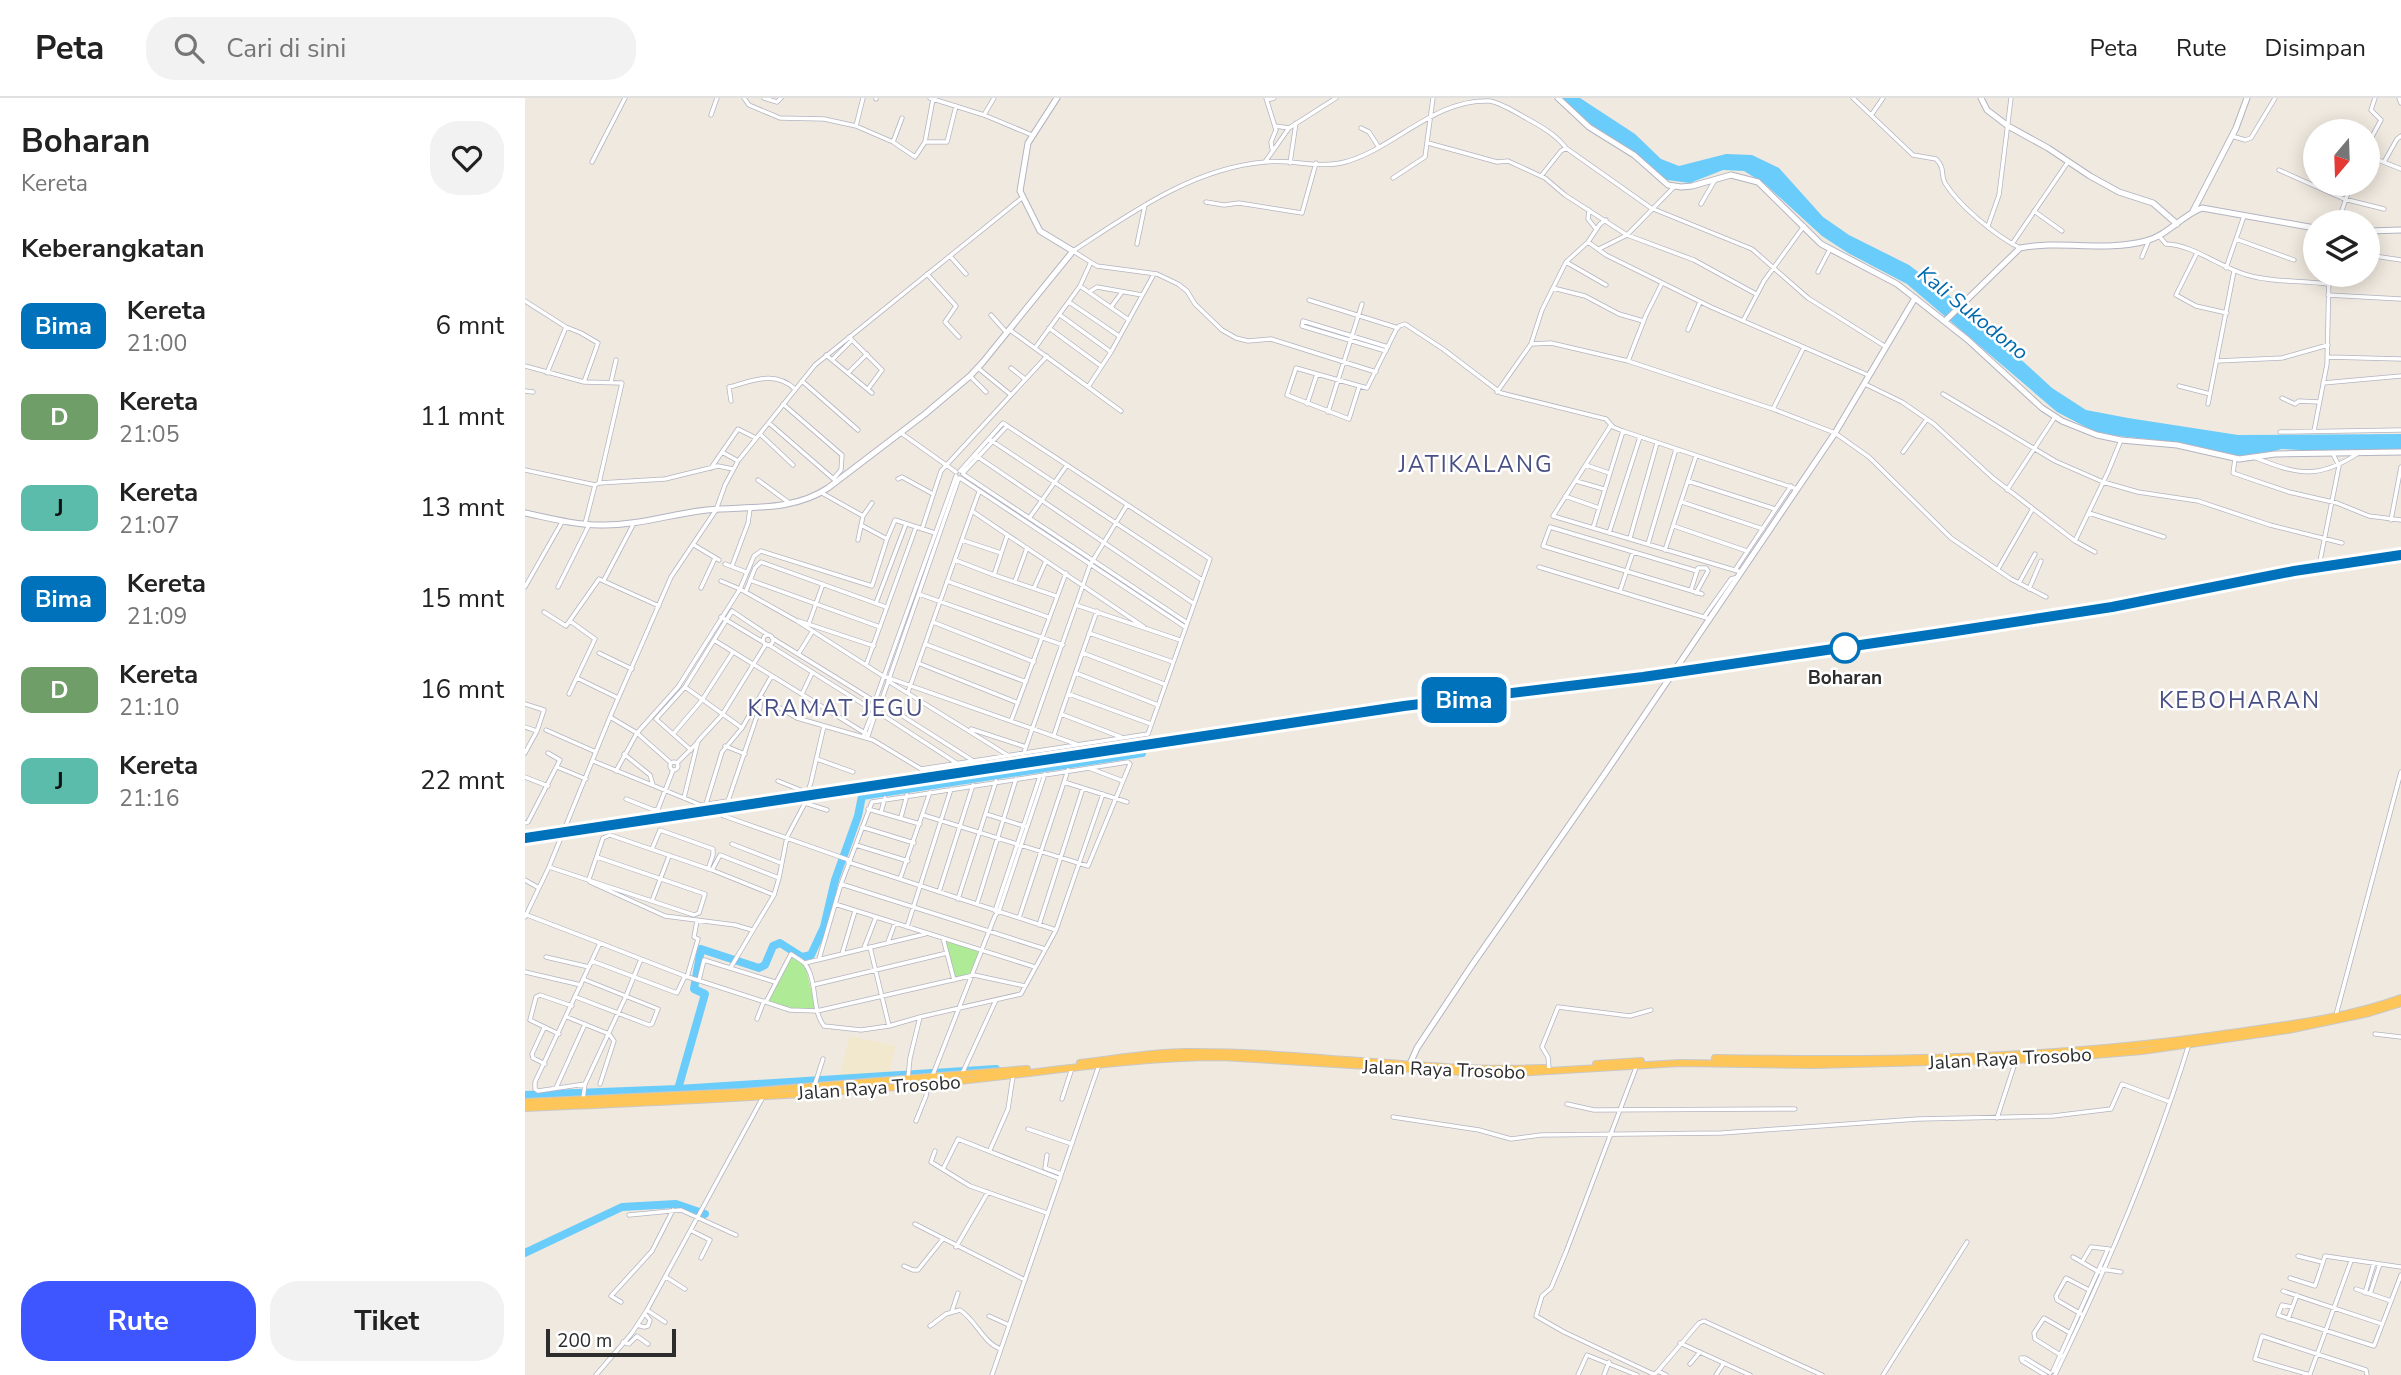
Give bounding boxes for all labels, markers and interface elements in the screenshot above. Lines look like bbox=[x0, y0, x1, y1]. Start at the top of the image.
search box bbox=[146, 17, 636, 80]
text: Peta bbox=[35, 26, 104, 71]
icon: search bbox=[170, 29, 208, 67]
text: Cari di sini bbox=[226, 31, 346, 66]
text: Peta bbox=[2089, 32, 2138, 64]
text: Rute bbox=[2176, 32, 2227, 64]
text: Disimpan bbox=[2265, 32, 2366, 64]
text: Boharan bbox=[21, 119, 150, 164]
north arrow bbox=[2303, 119, 2380, 196]
map controls bbox=[2303, 119, 2380, 287]
button: heart bbox=[430, 121, 504, 195]
text: Kereta bbox=[21, 168, 88, 199]
button: layers bbox=[2303, 210, 2380, 287]
text: Keberangkatan bbox=[21, 231, 204, 266]
water label: Kali Sukodono bbox=[1912, 260, 2034, 366]
text: Kereta bbox=[127, 293, 206, 328]
text: 6 mnt bbox=[436, 308, 504, 343]
text: Bima bbox=[35, 310, 92, 342]
text: 21:00 bbox=[127, 328, 187, 359]
text: Kereta bbox=[119, 384, 198, 419]
text: 11 mnt bbox=[420, 399, 504, 434]
text: D bbox=[50, 401, 69, 433]
text: 21:05 bbox=[119, 419, 179, 450]
district label: JATIKALANG bbox=[1397, 449, 1554, 480]
text: Kereta bbox=[119, 475, 198, 510]
text: 13 mnt bbox=[420, 490, 504, 525]
text: J bbox=[55, 492, 64, 524]
text: 21:07 bbox=[119, 510, 179, 541]
text: Kereta bbox=[127, 566, 206, 601]
text: 15 mnt bbox=[420, 581, 504, 616]
text: Bima bbox=[35, 583, 92, 615]
text: 21:09 bbox=[127, 601, 187, 632]
marker: Boharan bbox=[1830, 633, 1860, 663]
text: Kereta bbox=[119, 657, 198, 692]
place label: Boharan bbox=[1808, 665, 1882, 691]
text: 16 mnt bbox=[420, 672, 504, 707]
text: D bbox=[50, 674, 69, 706]
line badge: Bima bbox=[1415, 677, 1513, 723]
text: Bima bbox=[1436, 684, 1492, 716]
district label: KEBOHARAN bbox=[2159, 685, 2321, 716]
text: 21:10 bbox=[119, 692, 179, 723]
district label: KRAMAT JEGU bbox=[748, 693, 924, 724]
text: Kereta bbox=[119, 748, 198, 783]
text: 22 mnt bbox=[420, 763, 504, 798]
text: J bbox=[55, 765, 64, 797]
text: 21:16 bbox=[119, 783, 179, 814]
street label: Jalan Raya Trosobo bbox=[1927, 1042, 2092, 1076]
street label: Jalan Raya Trosobo bbox=[1361, 1054, 1526, 1086]
street label: Jalan Raya Trosobo bbox=[796, 1069, 961, 1107]
button: Rute bbox=[21, 1281, 256, 1361]
button: Tiket bbox=[270, 1281, 504, 1361]
scale bar bbox=[546, 1326, 675, 1358]
text: 200 m bbox=[557, 1328, 612, 1354]

